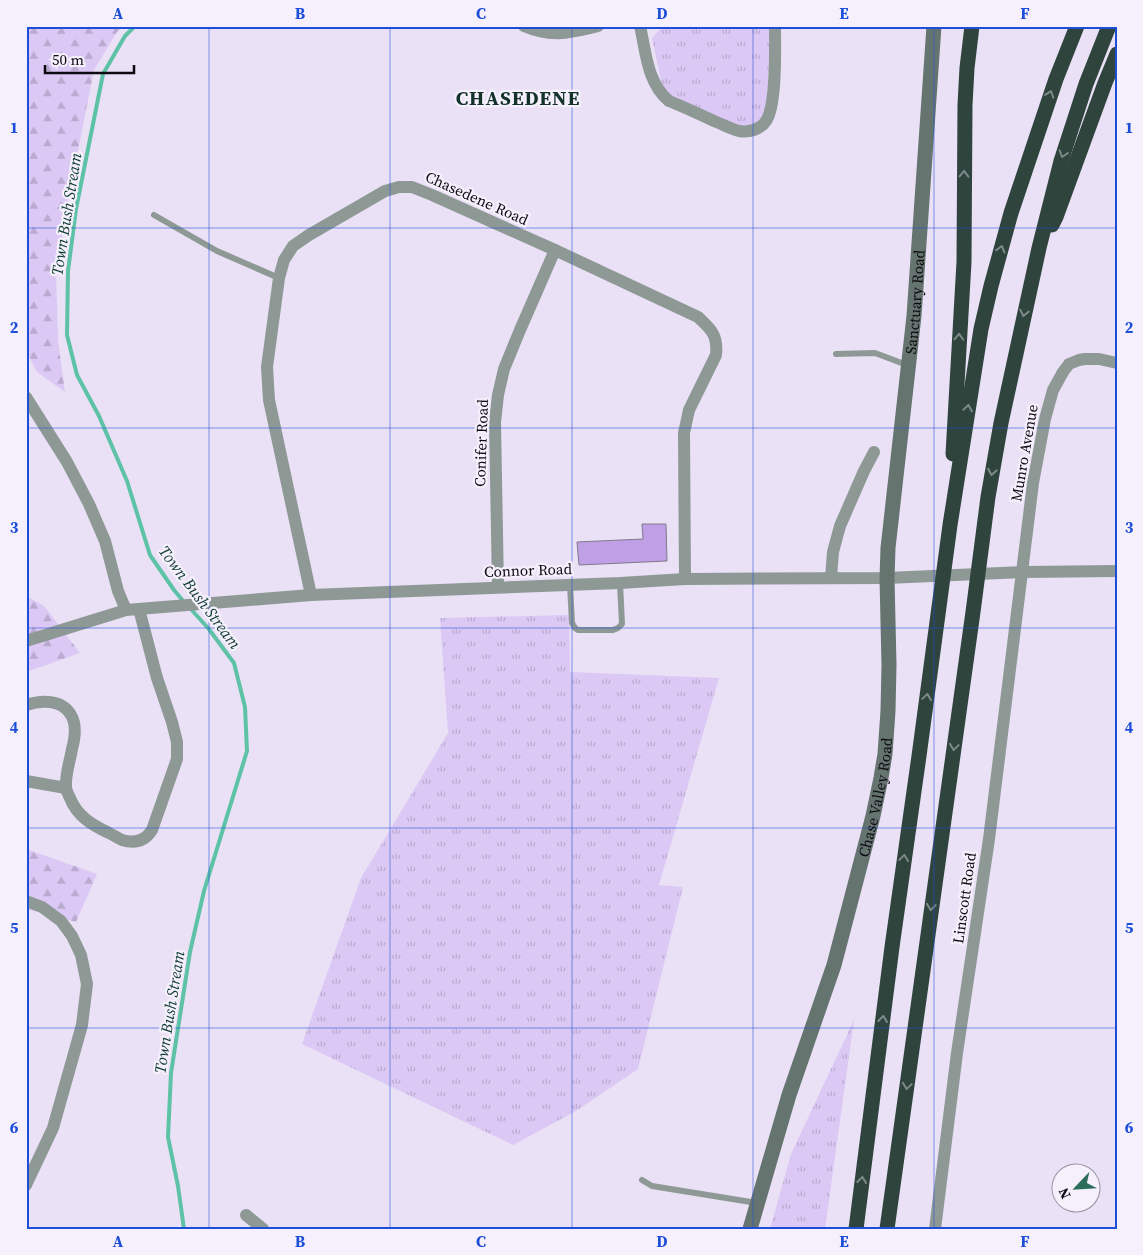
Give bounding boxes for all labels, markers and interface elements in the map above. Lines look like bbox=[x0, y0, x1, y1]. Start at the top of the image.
text: A bbox=[113, 2, 124, 24]
text: B bbox=[295, 2, 306, 24]
text: C bbox=[476, 2, 486, 24]
text: D bbox=[656, 2, 668, 24]
text: E bbox=[839, 2, 849, 24]
text: F bbox=[1020, 2, 1030, 24]
scale bar bbox=[45, 42, 134, 74]
text: 50 m bbox=[52, 49, 84, 70]
district label: CHASEDENE bbox=[456, 84, 580, 112]
one-way arrow bbox=[1045, 90, 1055, 99]
text: 1 bbox=[10, 116, 18, 138]
text: 1 bbox=[1125, 116, 1133, 138]
one-way arrow bbox=[1059, 150, 1069, 158]
water label: Town Bush Stream bbox=[45, 151, 87, 277]
street label: Chasedene Road bbox=[422, 166, 532, 230]
one-way arrow bbox=[959, 170, 970, 178]
one-way arrow bbox=[995, 244, 1006, 253]
street label: Sanctuary Road bbox=[899, 249, 929, 355]
one-way arrow bbox=[1019, 308, 1030, 317]
text: 2 bbox=[10, 316, 19, 338]
text: 2 bbox=[1125, 316, 1134, 338]
one-way arrow bbox=[954, 332, 965, 340]
street label: Conifer Road bbox=[469, 398, 493, 487]
street label: Munro Avenue bbox=[1005, 402, 1043, 503]
one-way arrow bbox=[963, 403, 973, 412]
one-way arrow bbox=[988, 468, 998, 477]
text: 3 bbox=[10, 516, 19, 538]
text: 3 bbox=[1125, 516, 1134, 538]
water label: Town Bush Stream bbox=[154, 541, 246, 653]
street label: Connor Road bbox=[484, 558, 573, 582]
one-way arrow bbox=[922, 693, 932, 702]
text: 4 bbox=[10, 716, 19, 738]
text: 4 bbox=[1125, 716, 1134, 738]
street label: Chase Valley Road bbox=[852, 736, 897, 859]
one-way arrow bbox=[949, 743, 960, 751]
street label: Linscott Road bbox=[947, 851, 981, 945]
one-way arrow bbox=[899, 854, 909, 863]
one-way arrow bbox=[927, 903, 937, 912]
text: 5 bbox=[10, 916, 19, 938]
text: 5 bbox=[1125, 916, 1134, 938]
water label: Town Bush Stream bbox=[148, 949, 190, 1075]
one-way arrow bbox=[877, 1015, 887, 1024]
one-way arrow bbox=[902, 1081, 912, 1090]
text: 6 bbox=[10, 1116, 19, 1138]
text: 6 bbox=[1125, 1116, 1134, 1138]
north arrow bbox=[1050, 1162, 1100, 1212]
one-way arrow bbox=[856, 1176, 867, 1184]
text: N bbox=[1053, 1185, 1075, 1202]
text: A bbox=[113, 1230, 124, 1252]
text: B bbox=[295, 1230, 306, 1252]
text: C bbox=[476, 1230, 486, 1252]
text: D bbox=[656, 1230, 668, 1252]
text: E bbox=[839, 1230, 849, 1252]
text: F bbox=[1020, 1230, 1030, 1252]

